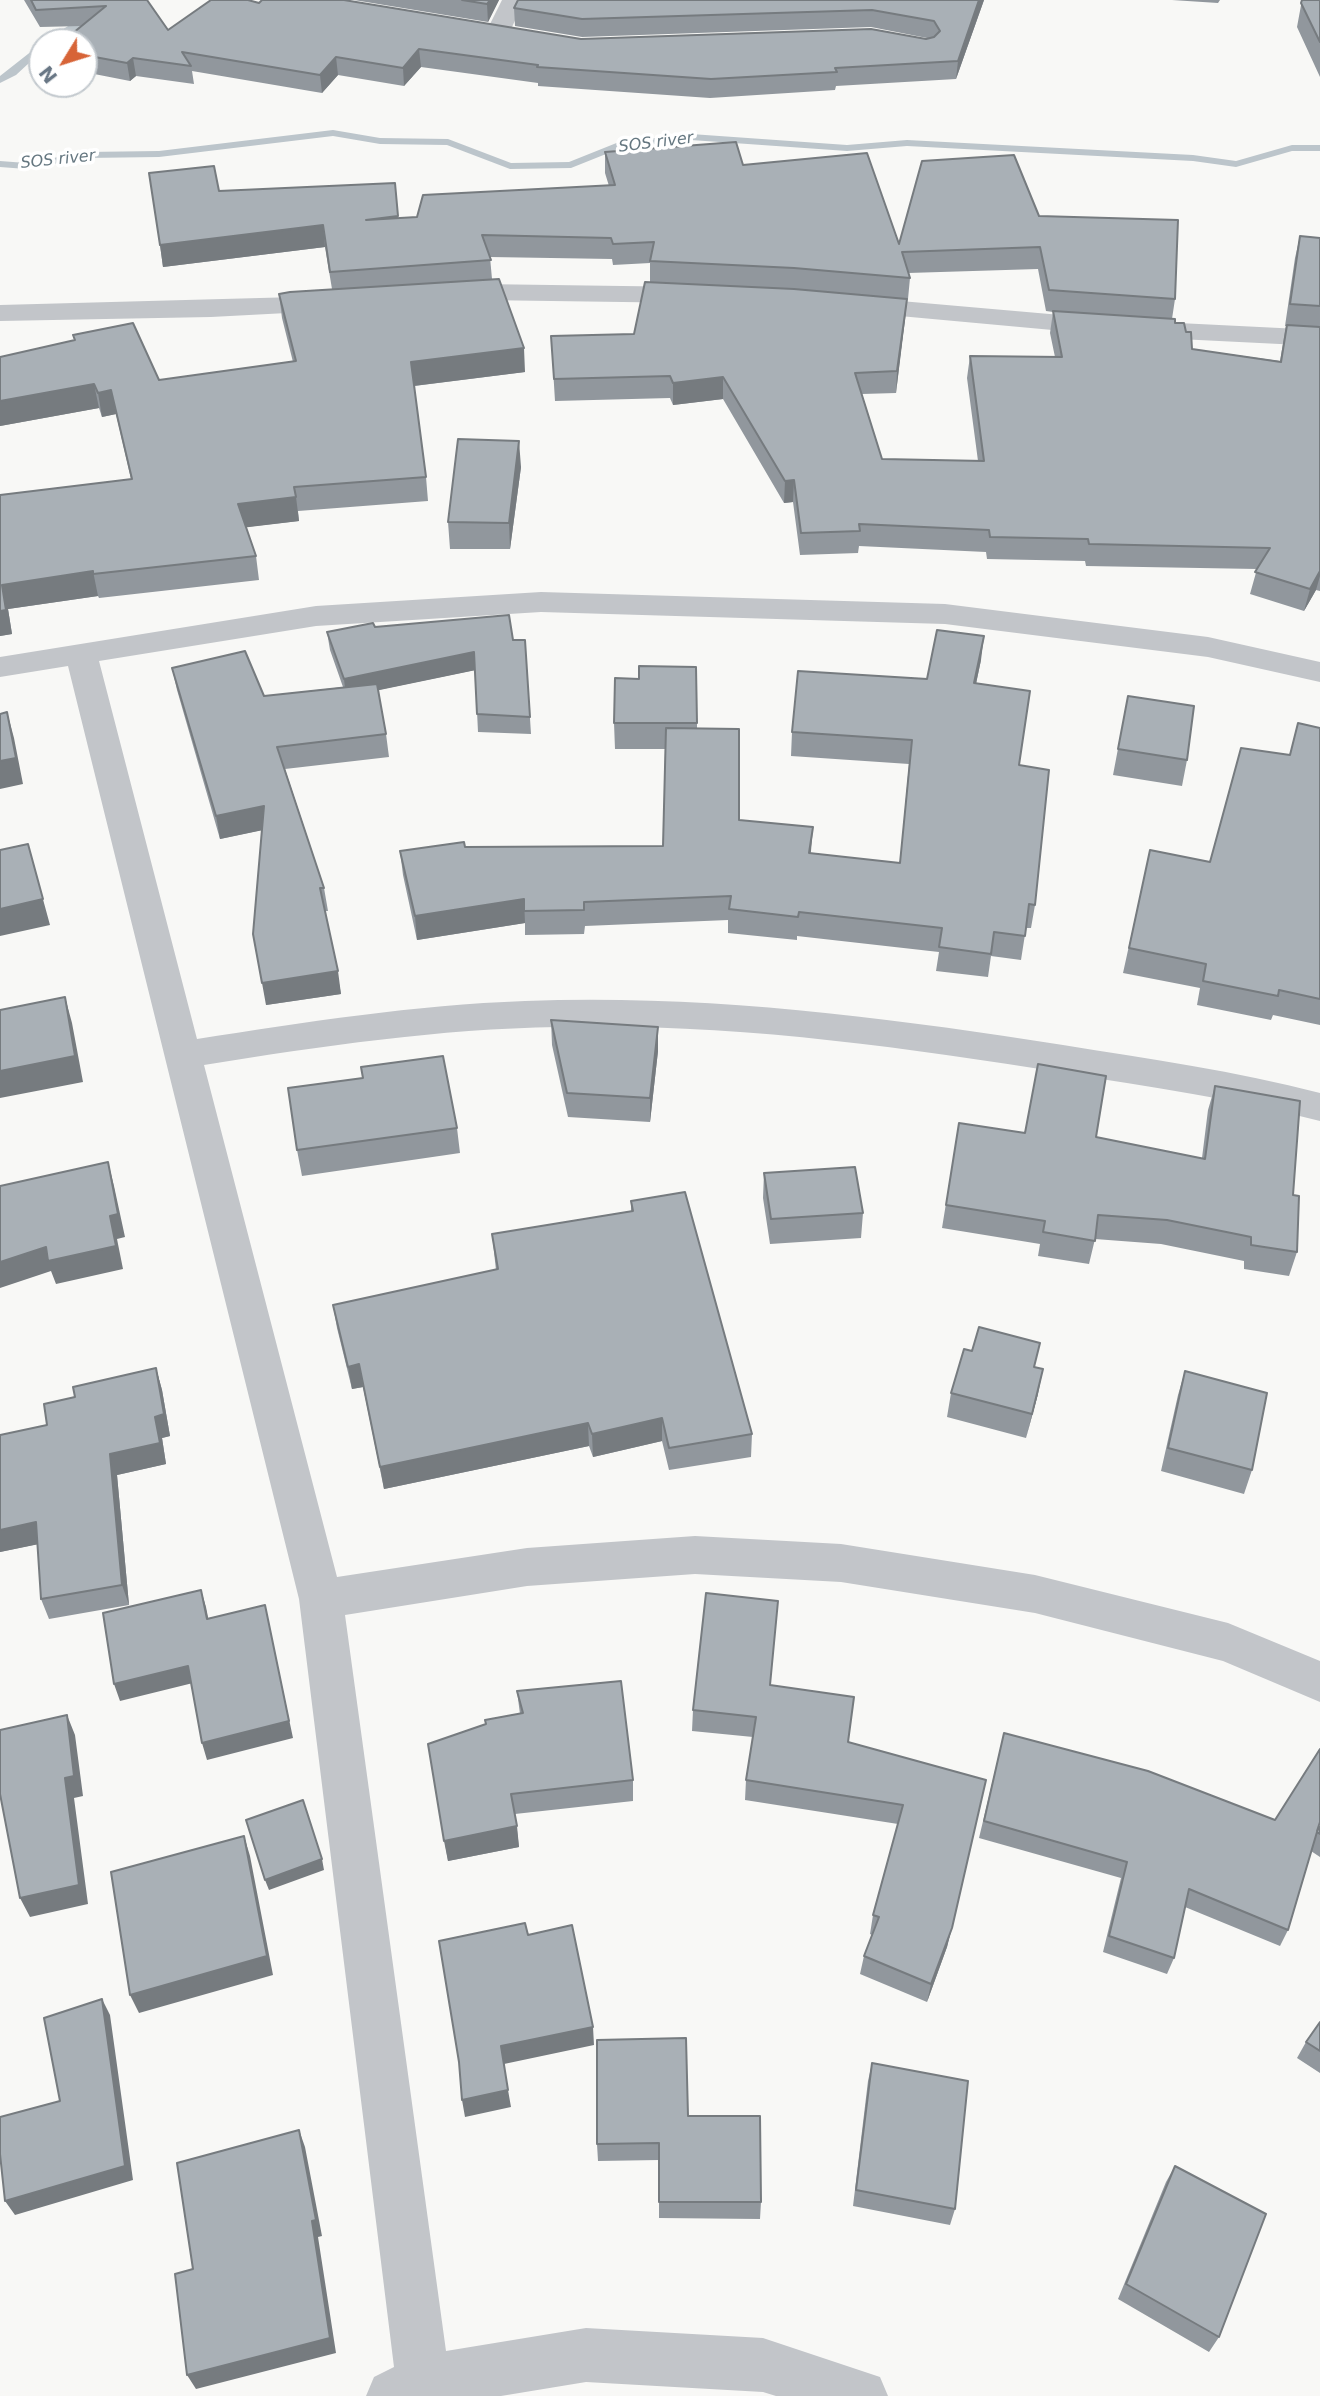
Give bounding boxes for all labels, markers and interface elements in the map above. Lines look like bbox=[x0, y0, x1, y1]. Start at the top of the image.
north arrow bbox=[28, 28, 98, 98]
text: N bbox=[34, 62, 62, 88]
water label: SOS river bbox=[618, 129, 694, 157]
water label: SOS river bbox=[20, 147, 96, 173]

